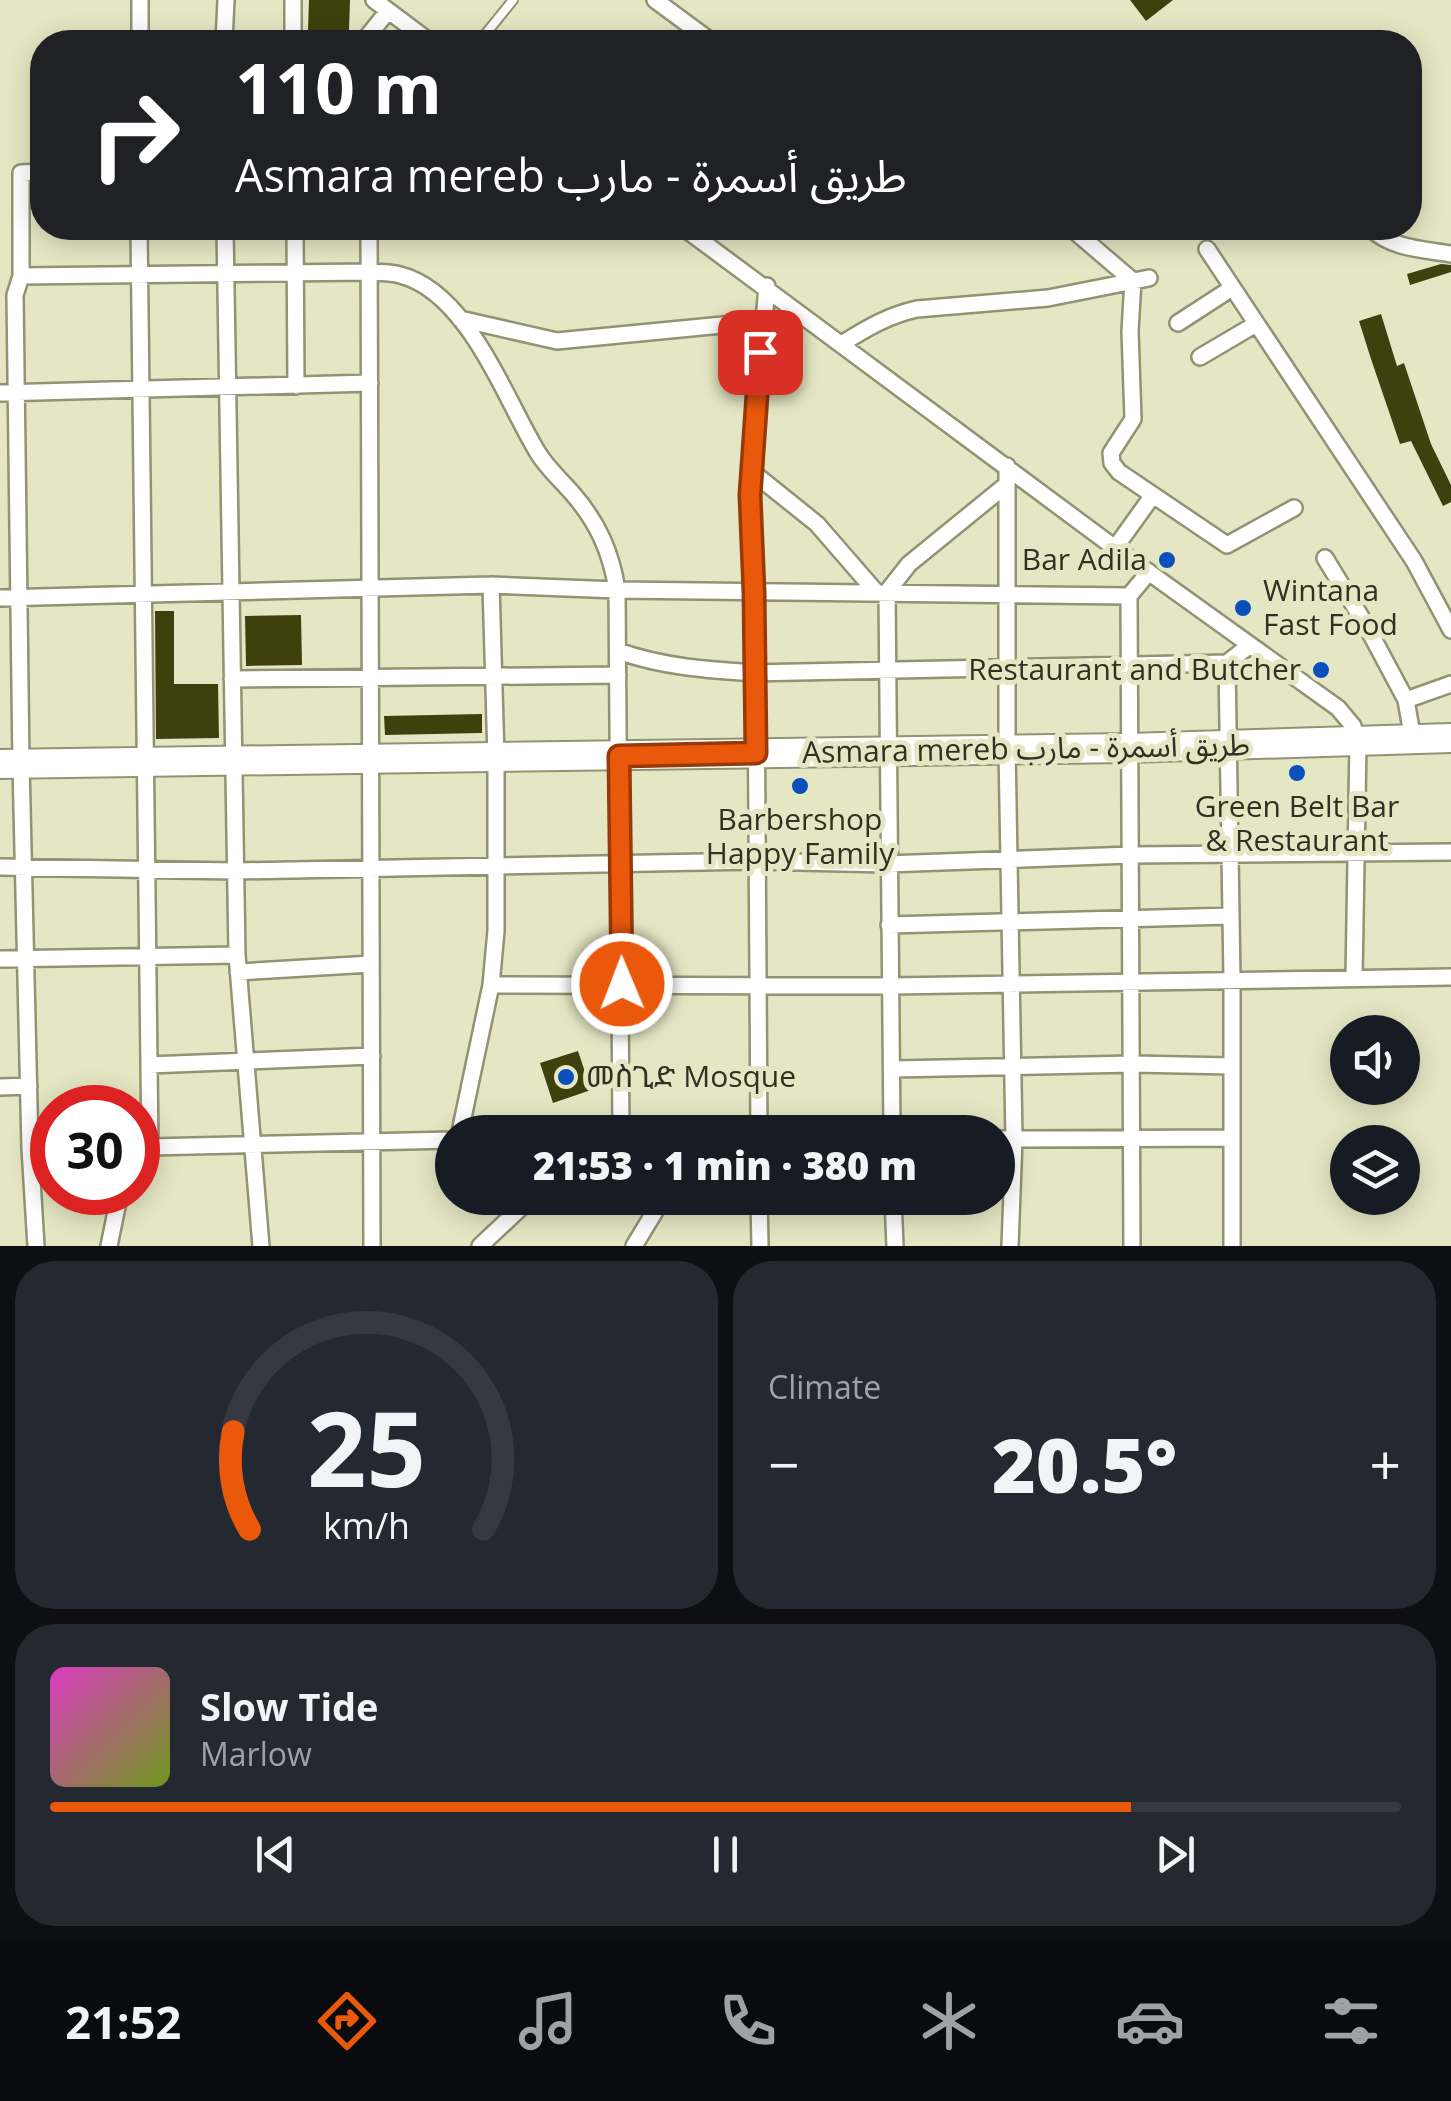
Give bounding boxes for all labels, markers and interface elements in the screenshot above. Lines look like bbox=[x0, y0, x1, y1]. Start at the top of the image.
text: 110 m bbox=[235, 39, 442, 135]
icon: right bbox=[70, 70, 200, 200]
text: Asmara mereb طريق أسمرة - مارب bbox=[235, 144, 907, 205]
pin bbox=[718, 310, 803, 395]
icon: arrive bbox=[733, 325, 788, 380]
place label: Bar Adila bbox=[1022, 538, 1147, 579]
marker: Bar Adila bbox=[1156, 549, 1178, 571]
place label: Wintana Fast Food bbox=[1263, 569, 1398, 644]
marker: Wintana Fast Food bbox=[1232, 597, 1254, 619]
place label: Restaurant and Butcher bbox=[968, 648, 1301, 689]
marker: Restaurant and Butcher bbox=[1310, 659, 1332, 681]
street label: Asmara mereb طريق أسمرة - مارب bbox=[802, 723, 1250, 772]
marker: Green Belt Bar & Restaurant bbox=[1286, 762, 1308, 784]
marker: Barbershop Happy Family bbox=[789, 775, 811, 797]
place label: Green Belt Bar & Restaurant bbox=[1195, 785, 1399, 860]
place label: Barbershop Happy Family bbox=[706, 798, 895, 873]
position arrow bbox=[570, 932, 674, 1036]
map controls bbox=[1330, 1015, 1420, 1215]
button: sound bbox=[1330, 1015, 1420, 1105]
place label: መስጊድ Mosque bbox=[586, 1055, 796, 1096]
marker: መስጊድ Mosque bbox=[555, 1066, 577, 1088]
speed limit sign: 30 bbox=[30, 1085, 160, 1215]
button: layers bbox=[1330, 1125, 1420, 1215]
text: 21:53 · 1 min · 380 m bbox=[533, 1139, 917, 1191]
text: Climate bbox=[768, 1365, 881, 1408]
text: 25 bbox=[307, 1376, 426, 1517]
text: 20.5° bbox=[992, 1413, 1177, 1515]
text: − bbox=[768, 1426, 799, 1501]
text: + bbox=[1370, 1426, 1401, 1501]
text: km/h bbox=[323, 1501, 410, 1549]
text: Slow Tide bbox=[200, 1680, 379, 1732]
text: Marlow bbox=[200, 1732, 312, 1775]
icon: previous bbox=[248, 1827, 303, 1882]
icon: pause bbox=[698, 1827, 753, 1882]
icon: next bbox=[1148, 1827, 1203, 1882]
icon: directions bbox=[312, 1986, 382, 2056]
icon: music bbox=[513, 1986, 583, 2056]
icon: phone bbox=[713, 1986, 783, 2056]
icon: climate bbox=[914, 1986, 984, 2056]
icon: car bbox=[1115, 1986, 1185, 2056]
icon: filters bbox=[1316, 1986, 1386, 2056]
text: 21:52 bbox=[65, 1991, 181, 2052]

